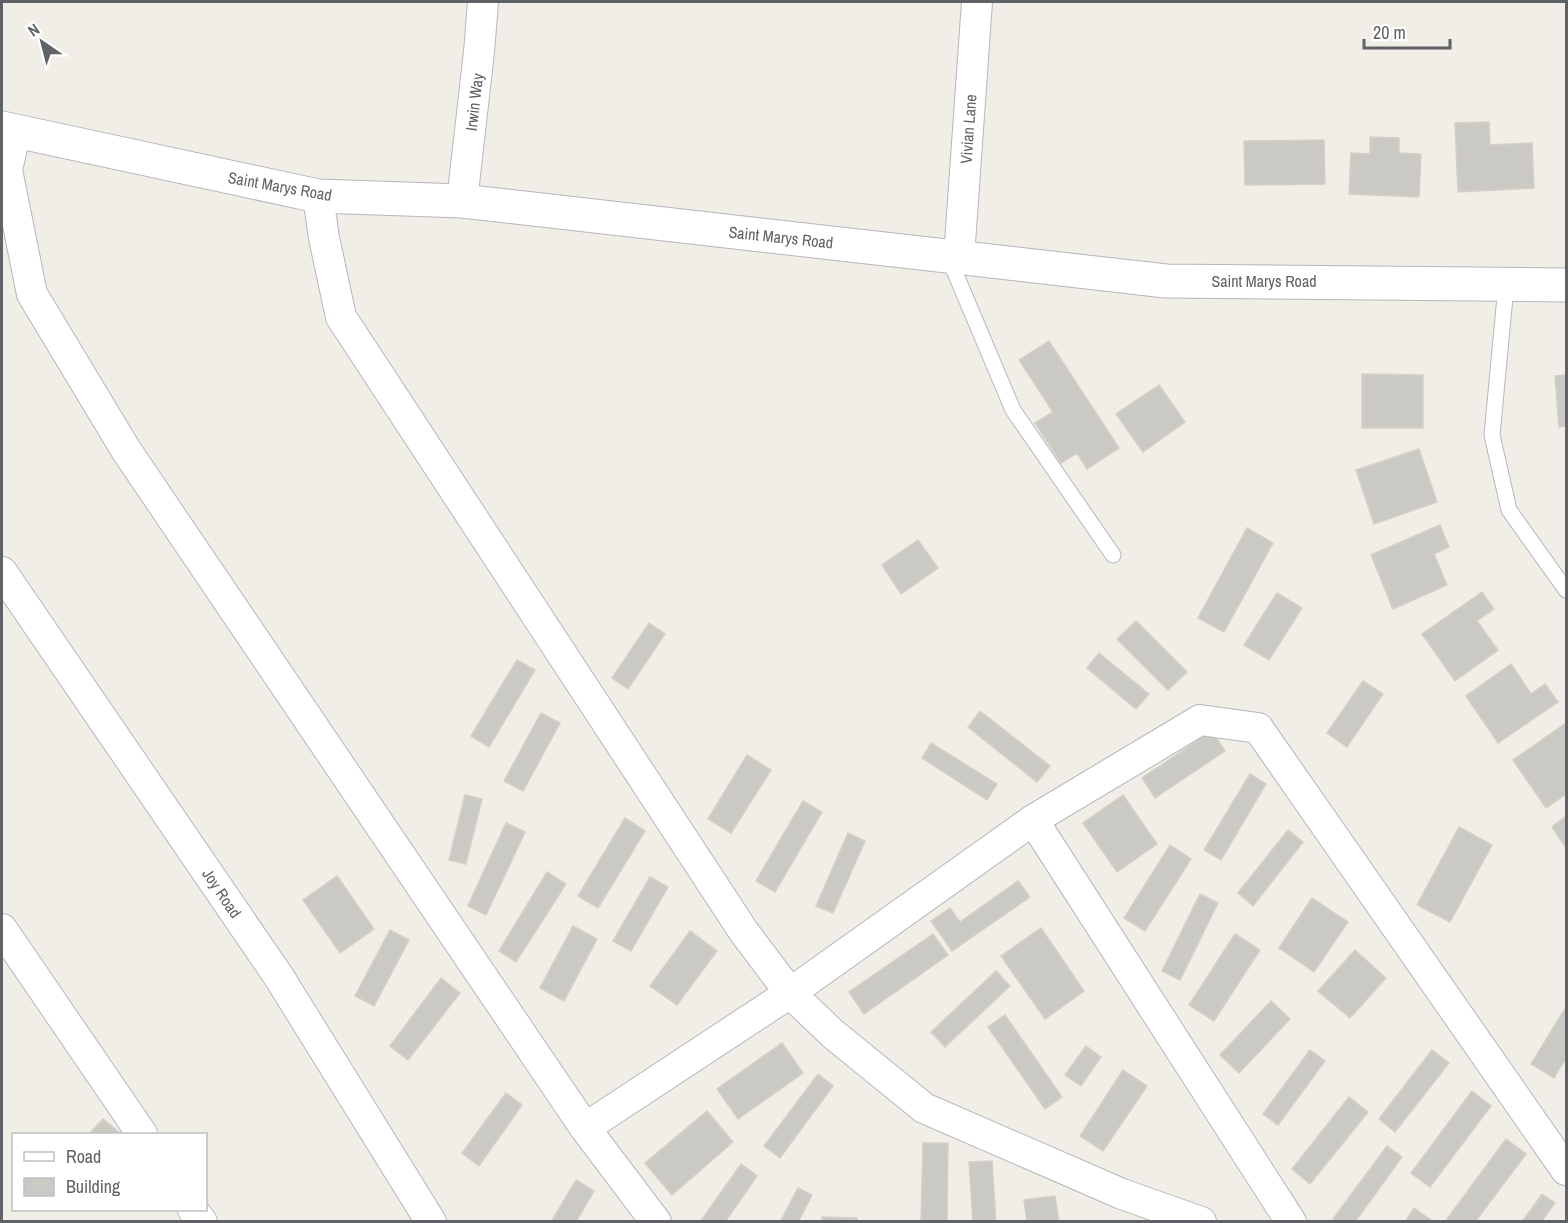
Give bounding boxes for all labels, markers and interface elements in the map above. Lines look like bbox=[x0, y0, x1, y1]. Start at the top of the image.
north arrow bbox=[12, 12, 72, 72]
scale bar bbox=[1364, 12, 1450, 50]
text: N bbox=[23, 18, 44, 41]
text: 20 m bbox=[1373, 20, 1406, 45]
street label: Irwin Way bbox=[460, 72, 488, 132]
street label: Vivian Lane bbox=[955, 93, 981, 165]
street label: Saint Marys Road bbox=[226, 166, 334, 206]
street label: Saint Marys Road bbox=[728, 221, 834, 253]
street label: Saint Marys Road bbox=[1211, 270, 1317, 292]
street label: Joy Road bbox=[197, 864, 247, 922]
legend bbox=[12, 1133, 207, 1211]
text: Road bbox=[66, 1144, 101, 1169]
text: Building bbox=[66, 1174, 121, 1199]

